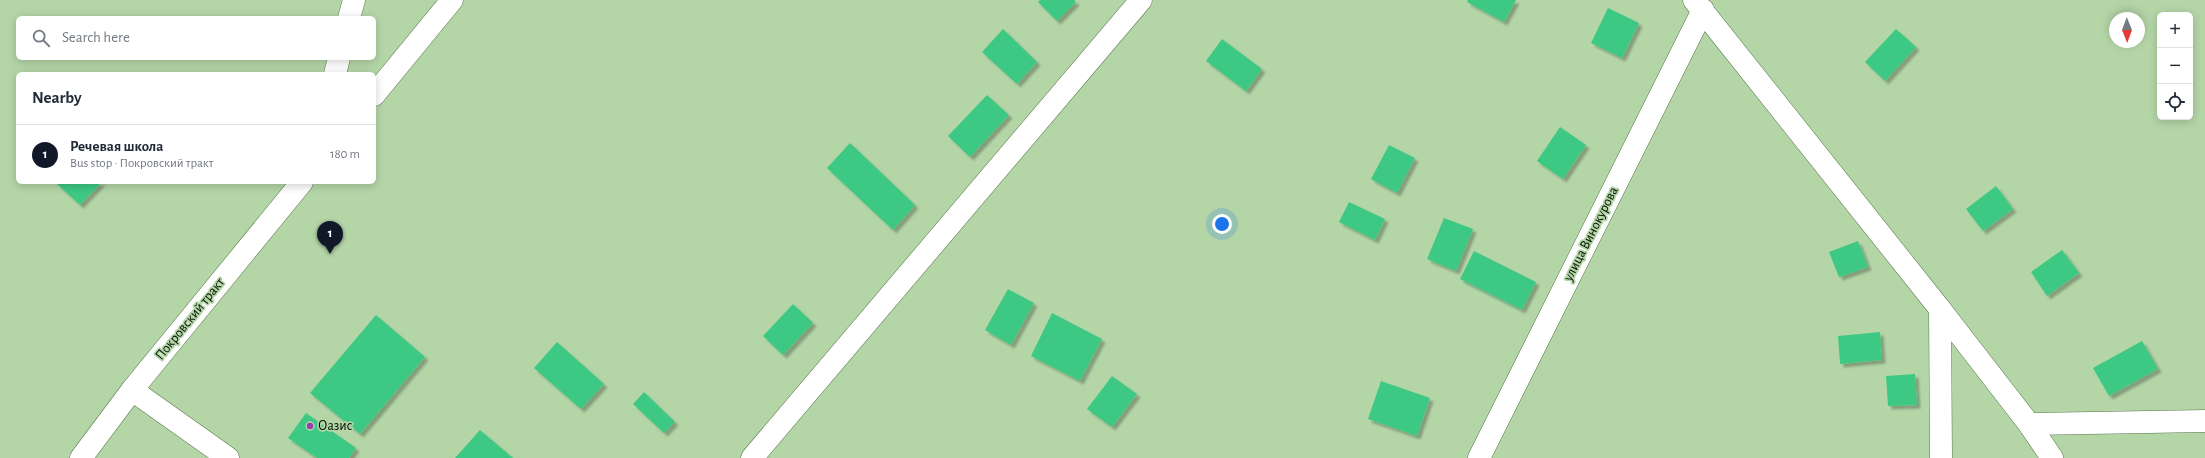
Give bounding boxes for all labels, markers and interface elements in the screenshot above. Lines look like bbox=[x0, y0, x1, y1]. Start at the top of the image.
north arrow bbox=[2109, 12, 2145, 48]
map controls bbox=[2157, 12, 2193, 120]
button: + bbox=[2157, 12, 2193, 48]
search box bbox=[16, 16, 376, 60]
icon: search bbox=[30, 27, 52, 49]
text: Search here bbox=[62, 30, 130, 45]
button: − bbox=[2157, 48, 2193, 84]
button: locate bbox=[2157, 84, 2193, 120]
text: Nearby bbox=[32, 89, 82, 106]
text: Речевая школа bbox=[70, 139, 163, 154]
text: 1 bbox=[43, 148, 47, 161]
text: 180 m bbox=[330, 148, 360, 161]
text: Bus stop · Покровский тракт bbox=[70, 157, 214, 170]
street label: улица Винокурова bbox=[1561, 184, 1621, 284]
your location bbox=[1212, 214, 1232, 234]
pin: 1 bbox=[317, 221, 343, 254]
street label: Покровский тракт bbox=[153, 275, 228, 363]
place label: Оазис bbox=[318, 419, 353, 433]
marker: Оазис bbox=[305, 421, 315, 431]

